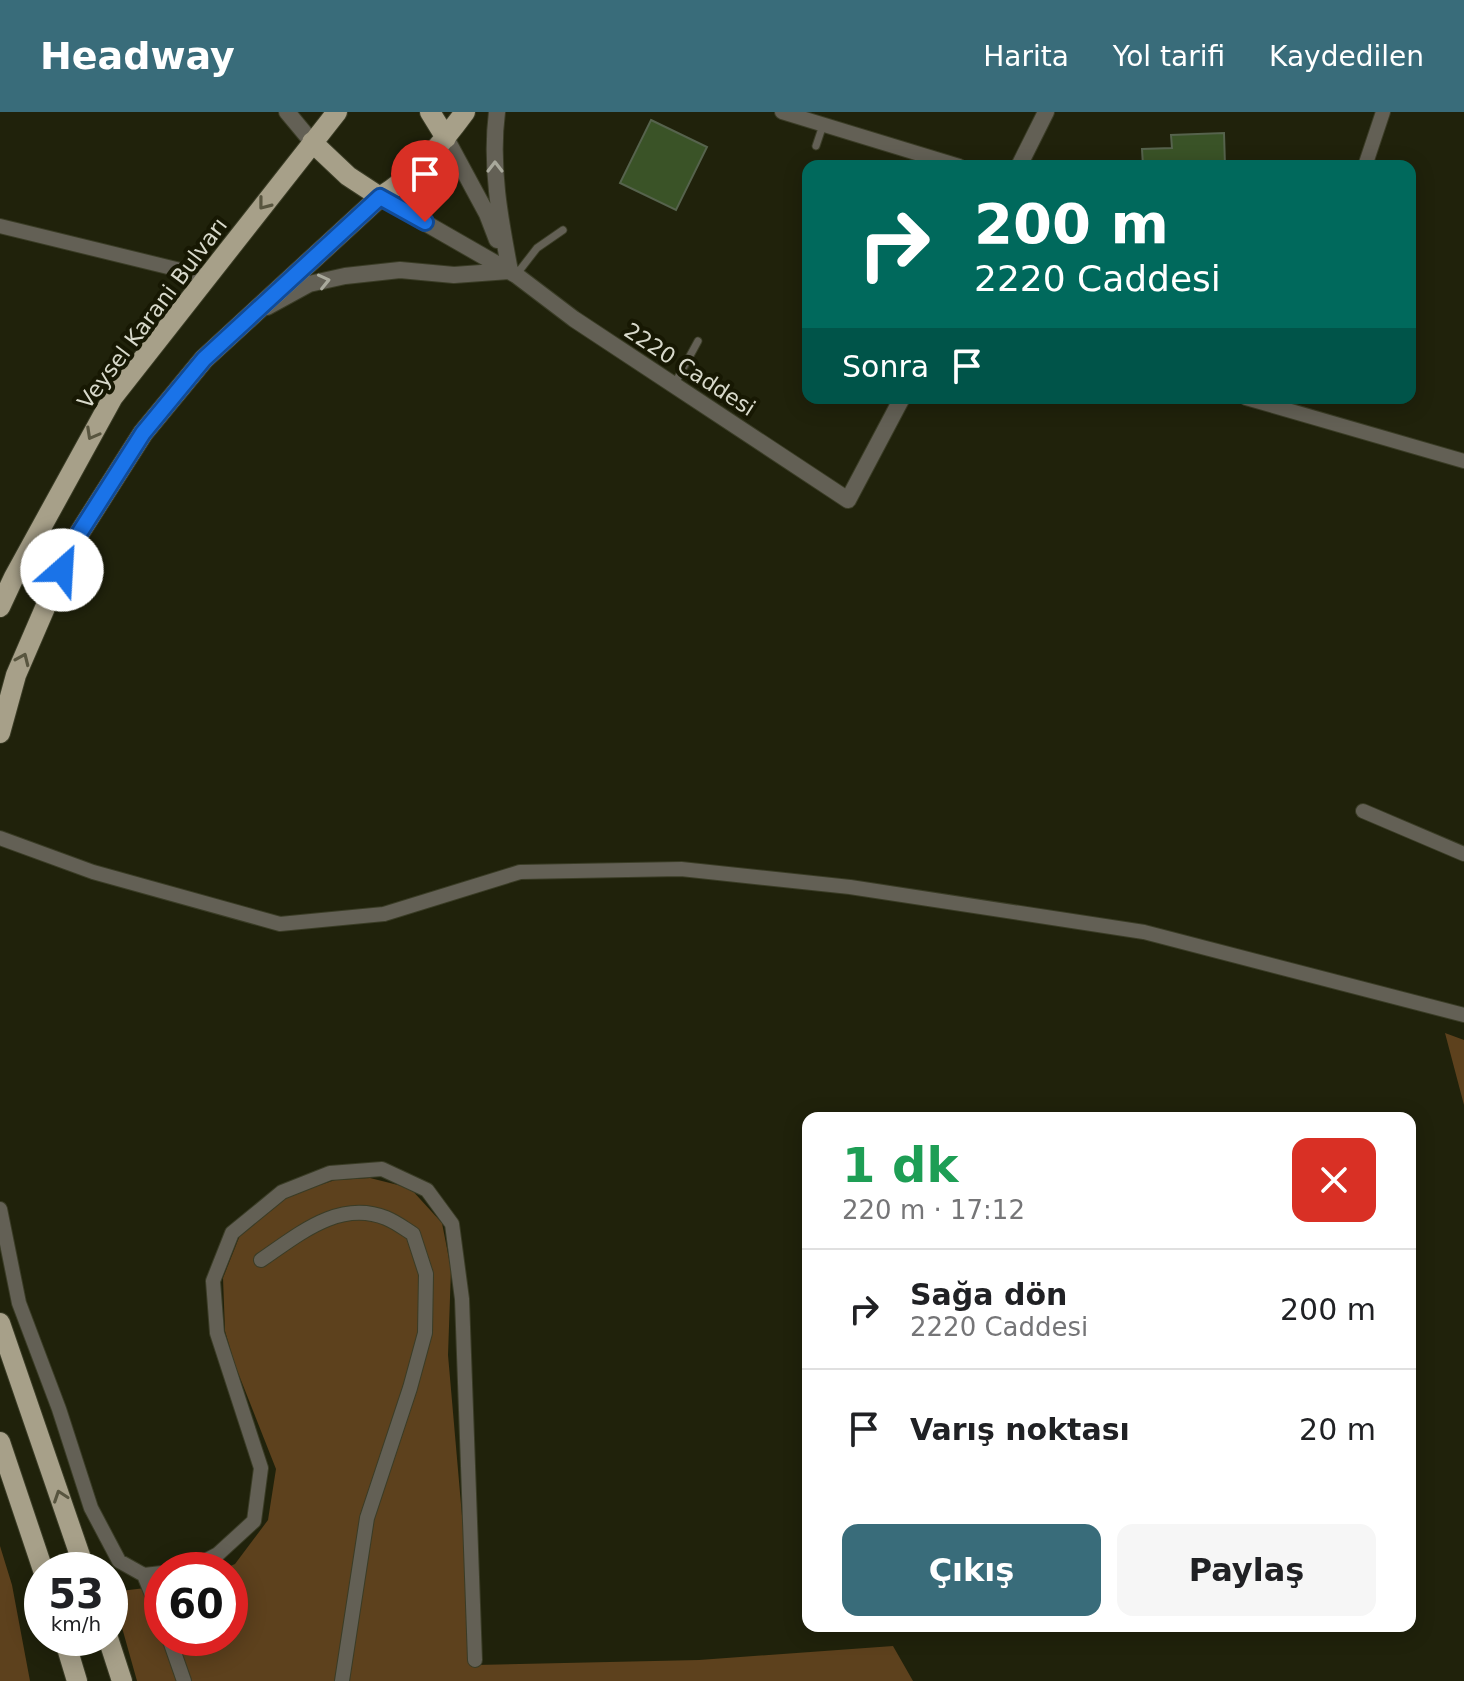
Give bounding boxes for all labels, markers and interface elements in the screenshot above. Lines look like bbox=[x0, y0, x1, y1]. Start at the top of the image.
text: Headway bbox=[40, 34, 235, 78]
text: Harita bbox=[983, 40, 1069, 73]
text: Yol tarifi bbox=[1113, 40, 1225, 73]
text: Kaydedilen bbox=[1269, 40, 1424, 73]
pin bbox=[391, 140, 459, 222]
icon: arrive bbox=[403, 152, 447, 196]
one-way arrow bbox=[486, 160, 504, 173]
text: 200 m bbox=[974, 191, 1169, 256]
icon: right bbox=[842, 192, 946, 296]
one-way arrow bbox=[259, 195, 273, 209]
street label: Veysel Karani Bulvarı bbox=[73, 213, 232, 413]
text: 2220 Caddesi bbox=[974, 258, 1221, 299]
one-way arrow bbox=[316, 273, 330, 290]
street label: 2220 Caddesi bbox=[620, 318, 760, 421]
icon: arrive bbox=[945, 344, 989, 388]
text: Sonra bbox=[842, 349, 929, 384]
one-way arrow bbox=[87, 426, 102, 441]
position arrow bbox=[20, 528, 104, 612]
one-way arrow bbox=[13, 652, 29, 667]
text: 1 dk bbox=[842, 1137, 958, 1193]
button: close bbox=[1292, 1138, 1376, 1222]
text: 220 m · 17:12 bbox=[842, 1195, 1025, 1225]
text: Sağa dön bbox=[910, 1277, 1067, 1312]
icon: right bbox=[842, 1287, 886, 1331]
text: 200 m bbox=[1280, 1292, 1376, 1327]
text: 2220 Caddesi bbox=[910, 1312, 1088, 1342]
icon: arrive bbox=[842, 1407, 886, 1451]
text: Varış noktası bbox=[910, 1412, 1130, 1447]
text: 20 m bbox=[1299, 1412, 1376, 1447]
one-way arrow bbox=[53, 1490, 69, 1504]
button: Çıkış bbox=[842, 1524, 1101, 1616]
button: Paylaş bbox=[1117, 1524, 1376, 1616]
speed limit sign: 60 bbox=[144, 1552, 248, 1656]
text: 53 bbox=[48, 1571, 104, 1617]
text: km/h bbox=[51, 1612, 101, 1636]

